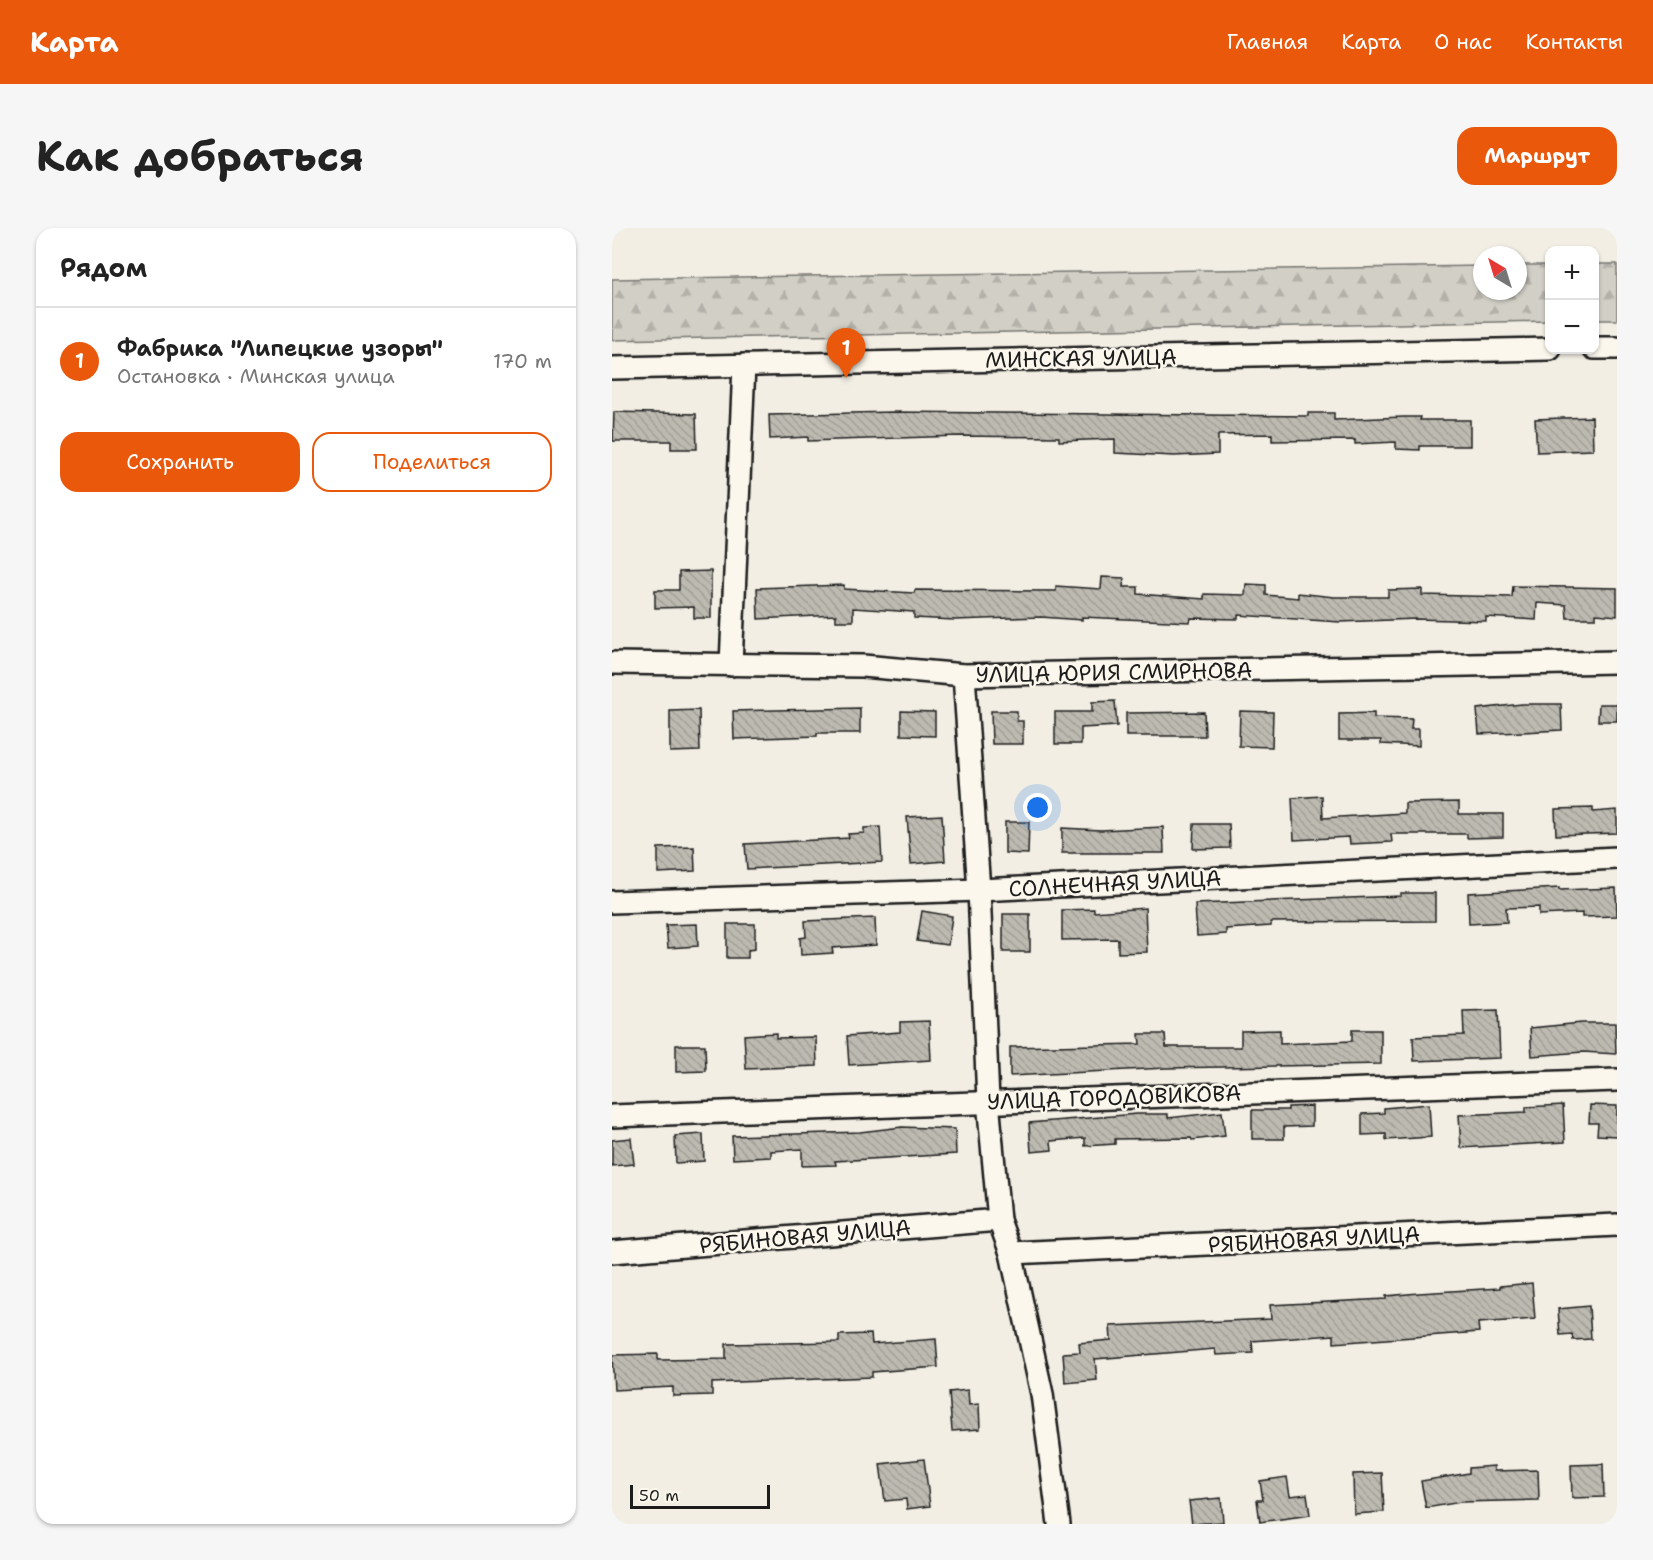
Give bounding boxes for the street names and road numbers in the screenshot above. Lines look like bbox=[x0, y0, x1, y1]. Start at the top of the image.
street label: МИНСКАЯ УЛИЦА bbox=[985, 342, 1177, 375]
street label: УЛИЦА ЮРИЯ СМИРНОВА bbox=[975, 656, 1253, 689]
street label: СОЛНЕЧНАЯ УЛИЦА bbox=[1008, 863, 1222, 904]
street label: УЛИЦА ГОРОДОВИКОВА bbox=[986, 1079, 1242, 1116]
street label: РЯБИНОВАЯ УЛИЦА bbox=[698, 1213, 912, 1260]
street label: РЯБИНОВАЯ УЛИЦА bbox=[1207, 1219, 1421, 1260]

